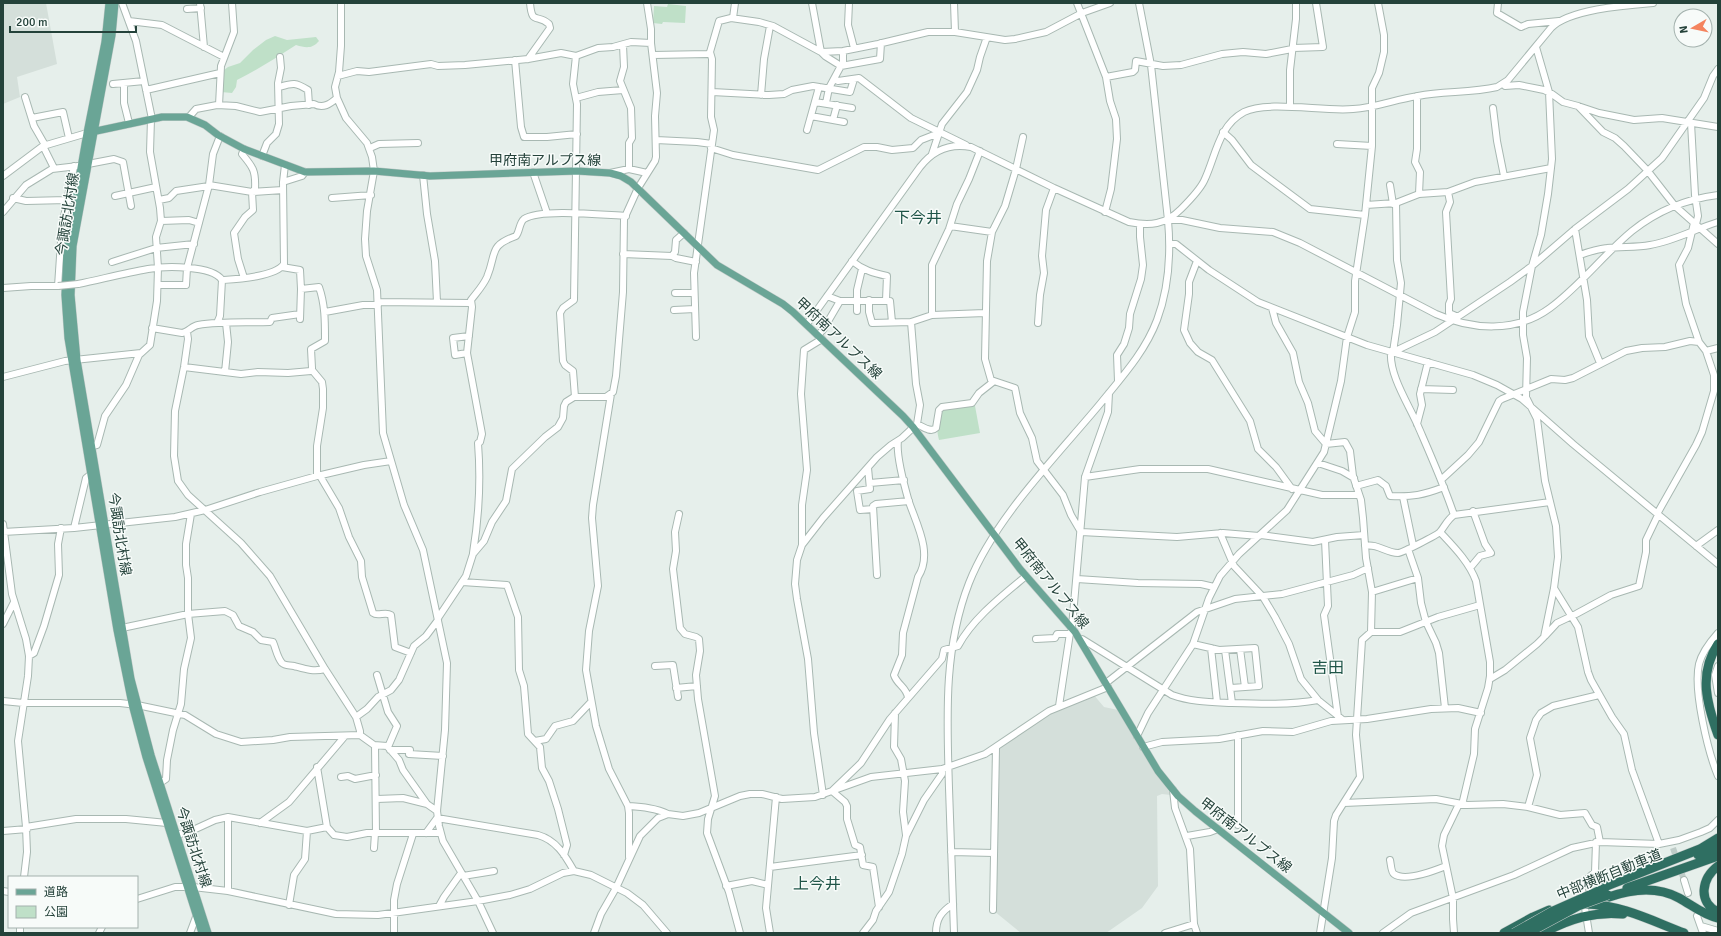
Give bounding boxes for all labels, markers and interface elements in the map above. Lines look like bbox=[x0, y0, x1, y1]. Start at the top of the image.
scale bar bbox=[10, 8, 136, 34]
north arrow bbox=[1673, 8, 1713, 48]
text: 200 m bbox=[16, 15, 48, 30]
text: N bbox=[1677, 25, 1691, 34]
street label: 甲府南アルプス線 bbox=[489, 152, 601, 169]
street label: 今諏訪北村線 bbox=[53, 171, 82, 257]
district label: 下今井 bbox=[894, 208, 942, 228]
street label: 甲府南アルプス線 bbox=[792, 294, 885, 383]
street label: 今諏訪北村線 bbox=[105, 491, 134, 577]
street label: 甲府南アルプス線 bbox=[1009, 534, 1092, 632]
district label: 吉田 bbox=[1312, 658, 1344, 678]
street label: 甲府南アルプス線 bbox=[1196, 794, 1295, 877]
street label: 今諏訪北村線 bbox=[172, 805, 215, 890]
street label: 中部横断自動車道 bbox=[1554, 846, 1664, 903]
district label: 上今井 bbox=[793, 874, 841, 894]
legend bbox=[8, 876, 138, 928]
text: 道路 bbox=[44, 885, 68, 900]
text: 公園 bbox=[44, 905, 68, 920]

